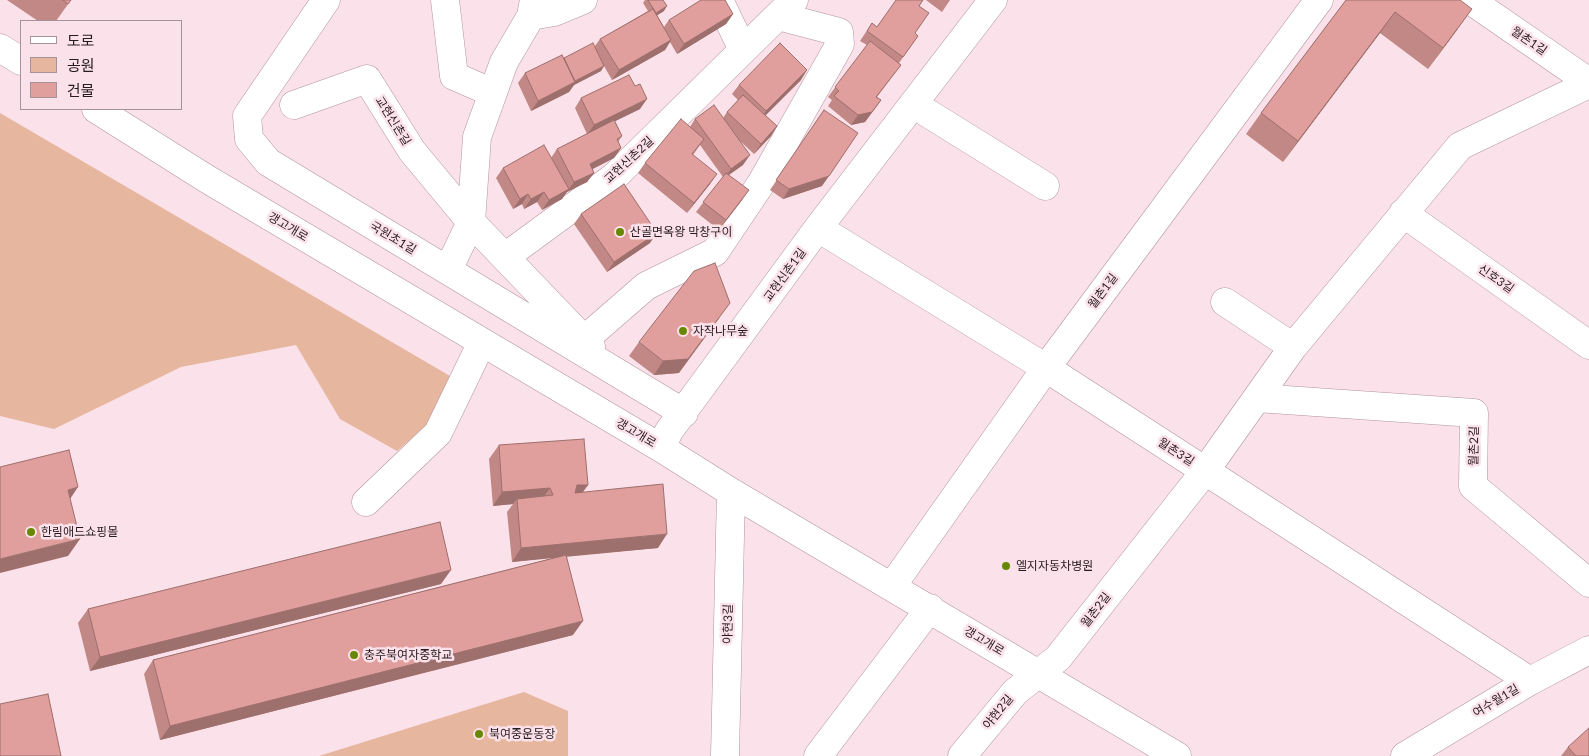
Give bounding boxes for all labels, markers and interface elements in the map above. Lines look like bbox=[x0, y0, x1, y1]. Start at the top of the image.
legend bbox=[20, 20, 182, 110]
street label: 월촌1길 bbox=[1508, 24, 1550, 58]
text: 도로 bbox=[67, 31, 95, 49]
text: 공원 bbox=[67, 56, 95, 74]
text: 건물 bbox=[67, 81, 95, 99]
street label: 교현신촌길 bbox=[372, 94, 414, 148]
street label: 교현신촌2길 bbox=[601, 134, 657, 186]
street label: 갱고개로 bbox=[265, 209, 311, 245]
street label: 국원초1길 bbox=[367, 219, 419, 257]
place label: 산골면옥왕 막창구이 bbox=[630, 225, 732, 239]
marker: 산골면옥왕 막창구이 bbox=[614, 226, 626, 238]
street label: 교현신촌1길 bbox=[761, 246, 809, 304]
street label: 신호3길 bbox=[1475, 262, 1517, 296]
street label: 월촌1길 bbox=[1085, 271, 1121, 311]
place label: 자작나무숲 bbox=[693, 324, 748, 338]
marker: 자작나무숲 bbox=[677, 325, 689, 337]
street label: 갱고개로 bbox=[613, 415, 659, 451]
street label: 월촌2길 bbox=[1466, 426, 1482, 466]
street label: 월촌3길 bbox=[1155, 435, 1197, 469]
place label: 한림애드쇼핑몰 bbox=[41, 525, 118, 539]
marker: 한림애드쇼핑몰 bbox=[25, 526, 37, 538]
place label: 엘지자동차병원 bbox=[1016, 559, 1093, 573]
marker: 엘지자동차병원 bbox=[1000, 560, 1012, 572]
street label: 월촌2길 bbox=[1078, 590, 1114, 630]
street label: 야현3길 bbox=[720, 604, 736, 644]
street label: 갱고개로 bbox=[961, 623, 1007, 659]
place label: 충주북여자중학교 bbox=[364, 648, 452, 662]
marker: 충주북여자중학교 bbox=[348, 649, 360, 661]
street label: 여수월1길 bbox=[1470, 682, 1522, 720]
street label: 야현2길 bbox=[980, 692, 1016, 732]
place label: 북여중운동장 bbox=[489, 727, 555, 741]
marker: 북여중운동장 bbox=[473, 728, 485, 740]

